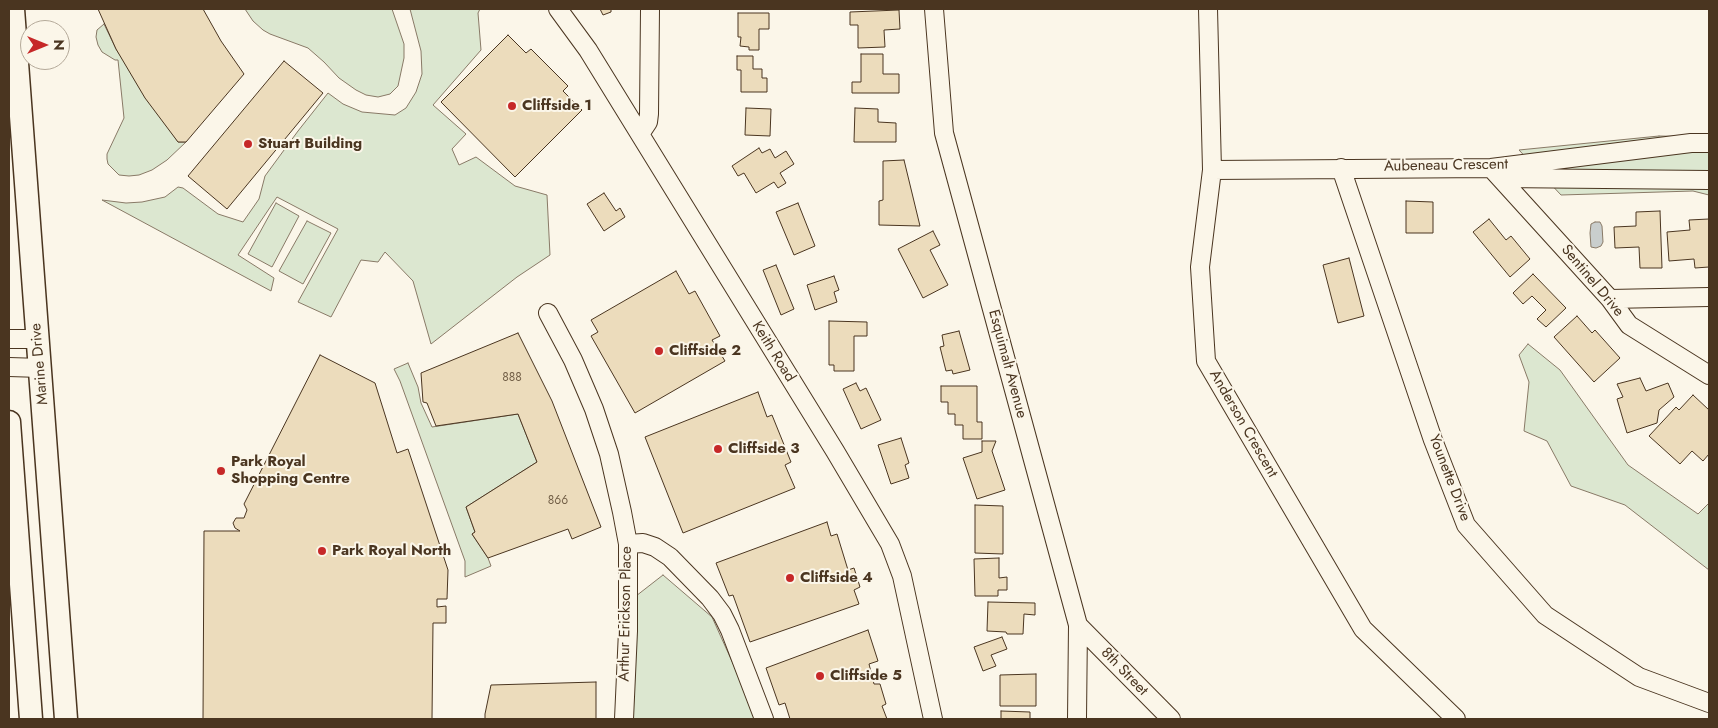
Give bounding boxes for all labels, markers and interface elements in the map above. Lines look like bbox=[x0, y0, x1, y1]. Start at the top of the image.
north arrow bbox=[20, 20, 70, 70]
text: N bbox=[49, 39, 69, 51]
place label: Cliffside 1 bbox=[522, 97, 592, 115]
marker: Cliffside 1 bbox=[506, 100, 518, 112]
place label: Stuart Building bbox=[258, 135, 362, 153]
marker: Stuart Building bbox=[242, 138, 254, 150]
street label: Aubeneau Crescent bbox=[1384, 156, 1508, 176]
street label: Sentinel Drive bbox=[1557, 241, 1627, 321]
street label: Esquimalt Avenue bbox=[984, 308, 1030, 420]
street label: Keith Road bbox=[747, 318, 799, 386]
street label: Marine Drive bbox=[27, 322, 53, 406]
place label: Cliffside 2 bbox=[669, 342, 741, 360]
marker: Cliffside 2 bbox=[653, 345, 665, 357]
street label: Anderson Crescent bbox=[1205, 367, 1281, 481]
house number: 888 bbox=[502, 371, 522, 385]
street label: Younette Drive bbox=[1424, 432, 1474, 524]
place label: Cliffside 3 bbox=[728, 440, 800, 458]
marker: Cliffside 3 bbox=[712, 443, 724, 455]
place label: Park Royal Shopping Centre bbox=[231, 453, 350, 488]
marker: Park Royal Shopping Centre bbox=[215, 465, 227, 477]
house number: 866 bbox=[548, 494, 568, 508]
place label: Park Royal North bbox=[332, 542, 451, 560]
marker: Park Royal North bbox=[316, 545, 328, 557]
street label: Arthur Erickson Place bbox=[616, 546, 636, 682]
place label: Cliffside 4 bbox=[800, 569, 873, 587]
marker: Cliffside 4 bbox=[784, 572, 796, 584]
street label: 8th Street bbox=[1097, 644, 1151, 700]
place label: Cliffside 5 bbox=[830, 667, 902, 685]
marker: Cliffside 5 bbox=[814, 670, 826, 682]

